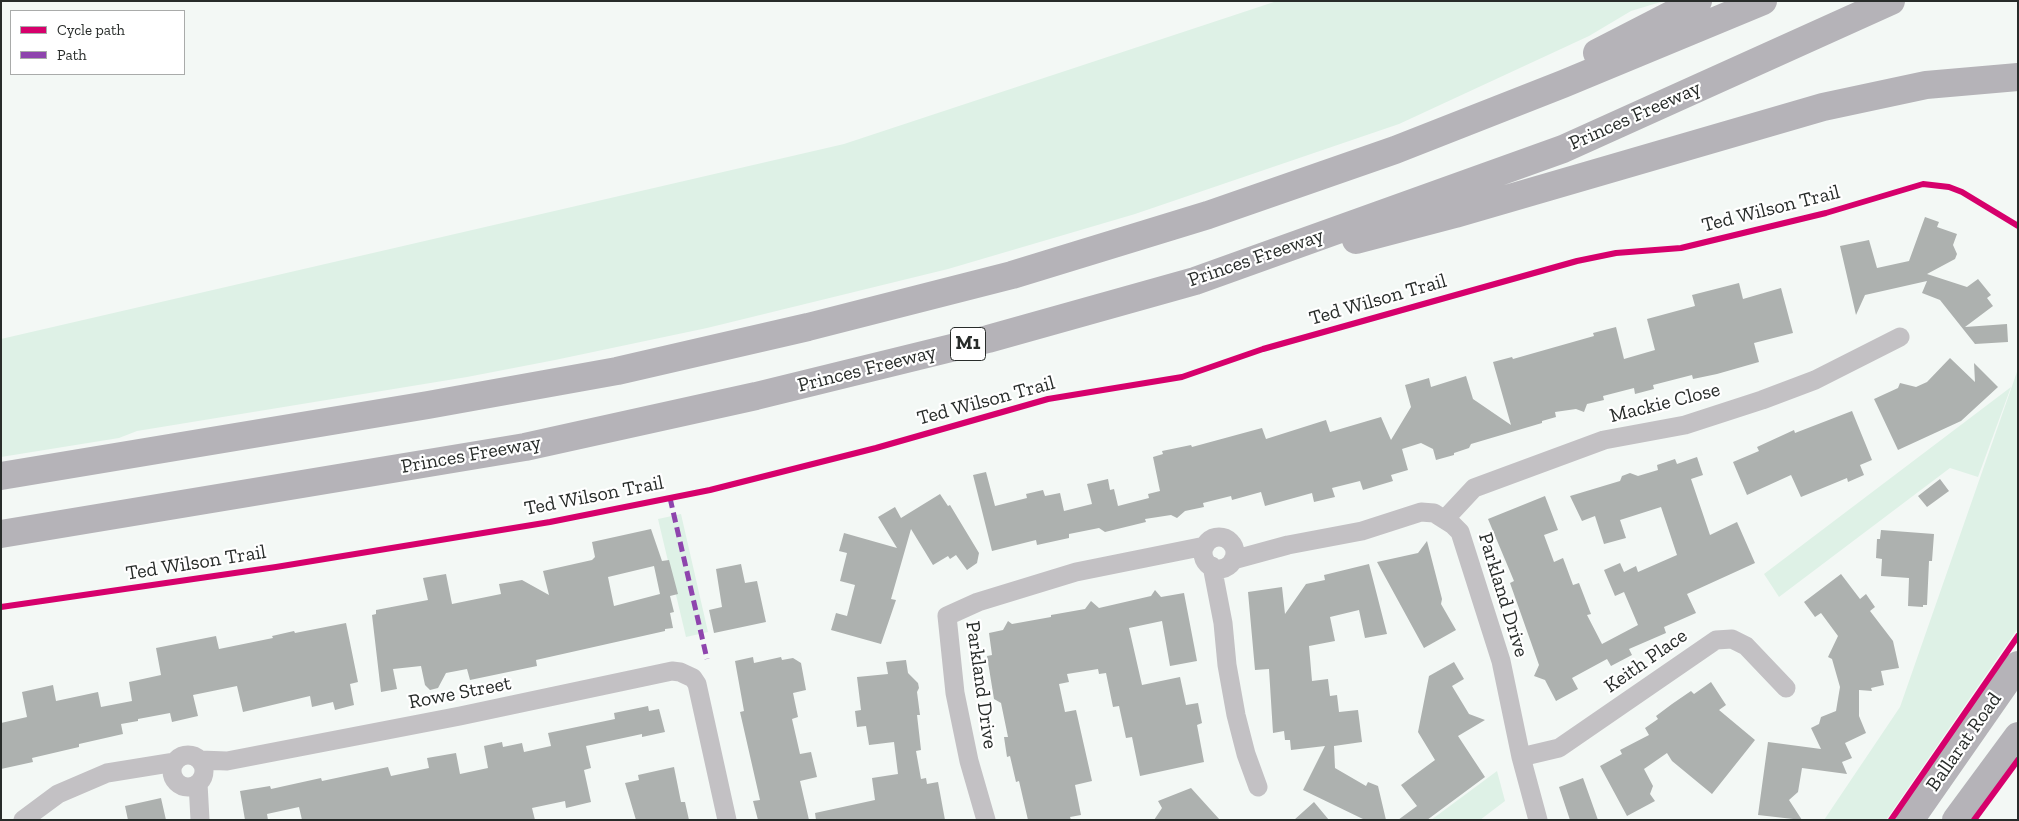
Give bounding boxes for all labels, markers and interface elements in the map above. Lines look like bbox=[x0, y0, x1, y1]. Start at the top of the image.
legend bbox=[10, 10, 185, 75]
text: Cycle path bbox=[57, 21, 125, 39]
text: Path bbox=[57, 46, 87, 64]
street label: Princes Freeway bbox=[1565, 76, 1705, 156]
street label: Ted Wilson Trail bbox=[1699, 180, 1843, 238]
street label: Princes Freeway bbox=[1185, 224, 1327, 292]
street label: Ted Wilson Trail bbox=[1307, 269, 1449, 331]
road number: M1 bbox=[950, 328, 986, 360]
street label: Princes Freeway bbox=[795, 340, 939, 398]
street label: Ted Wilson Trail bbox=[915, 371, 1057, 431]
street label: Mackie Close bbox=[1607, 378, 1723, 428]
street label: Princes Freeway bbox=[399, 431, 543, 479]
street label: Ted Wilson Trail bbox=[522, 471, 666, 521]
street label: Parkland Drive bbox=[1473, 530, 1533, 660]
street label: Ted Wilson Trail bbox=[124, 540, 268, 586]
street label: Parkland Drive bbox=[960, 620, 1002, 750]
street label: Keith Place bbox=[1600, 624, 1692, 698]
street label: Rowe Street bbox=[407, 671, 513, 715]
street label: Ballarat Road bbox=[1921, 688, 2007, 796]

